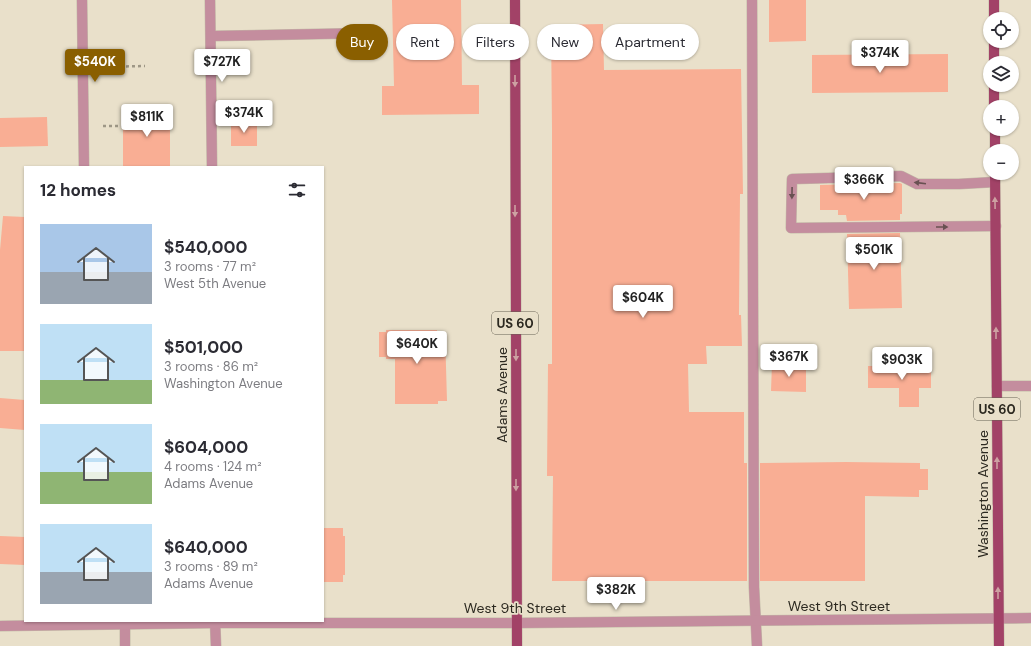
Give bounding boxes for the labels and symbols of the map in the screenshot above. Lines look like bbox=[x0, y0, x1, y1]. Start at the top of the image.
pin: $374K bbox=[852, 40, 908, 74]
pin: $540K bbox=[67, 49, 123, 83]
pin: $727K bbox=[194, 49, 250, 83]
one-way arrow bbox=[512, 75, 518, 88]
pin: $374K bbox=[216, 100, 272, 134]
pin: $811K bbox=[119, 104, 175, 138]
pin: $366K bbox=[836, 167, 892, 201]
one-way arrow bbox=[914, 180, 927, 186]
one-way arrow bbox=[789, 187, 795, 200]
one-way arrow bbox=[992, 196, 998, 209]
one-way arrow bbox=[512, 205, 518, 218]
one-way arrow bbox=[936, 224, 949, 230]
pin: $501K bbox=[846, 237, 902, 271]
pin: $604K bbox=[615, 285, 671, 319]
road number: US 60 bbox=[492, 312, 538, 334]
one-way arrow bbox=[993, 326, 999, 339]
pin: $640K bbox=[389, 331, 445, 365]
pin: $367K bbox=[761, 344, 817, 378]
street label: Adams Avenue bbox=[493, 347, 511, 443]
pin: $903K bbox=[874, 347, 930, 381]
one-way arrow bbox=[513, 349, 519, 362]
road number: US 60 bbox=[974, 398, 1020, 420]
street label: Washington Avenue bbox=[974, 430, 992, 558]
one-way arrow bbox=[994, 456, 1000, 469]
one-way arrow bbox=[513, 479, 519, 492]
pin: $382K bbox=[588, 577, 644, 611]
one-way arrow bbox=[995, 586, 1001, 599]
street label: West 9th Street bbox=[788, 597, 890, 615]
street label: West 9th Street bbox=[464, 599, 566, 617]

